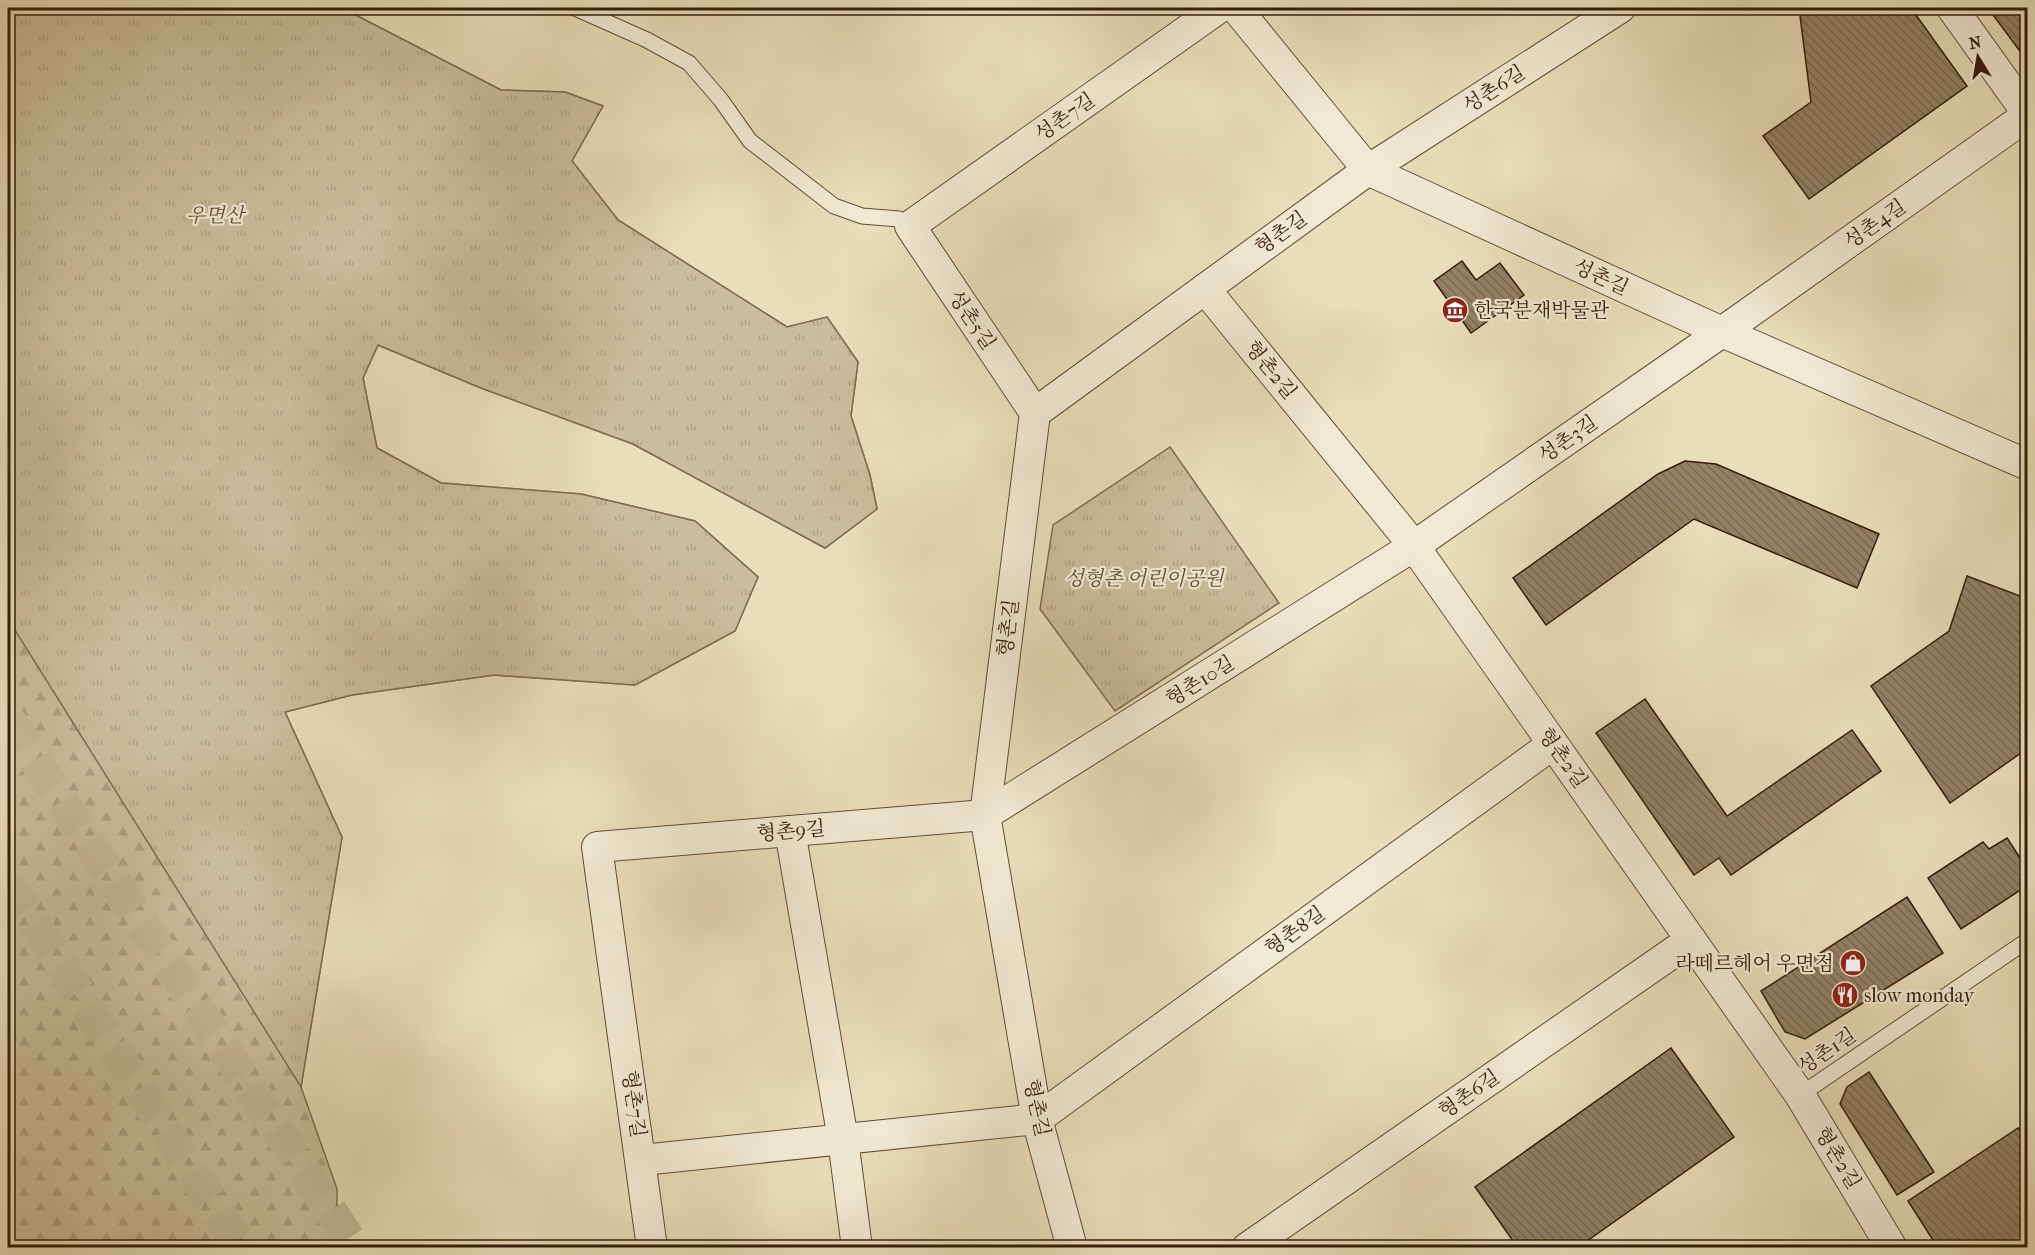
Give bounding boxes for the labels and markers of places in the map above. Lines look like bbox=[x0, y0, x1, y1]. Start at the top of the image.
museum icon: 한국분재박물관 bbox=[1440, 295, 1470, 325]
place label: 한국분재박물관 bbox=[1474, 299, 1610, 322]
shop icon: 라떼르헤어 우면점 bbox=[1838, 948, 1868, 978]
place label: 라떼르헤어 우면점 bbox=[1675, 952, 1834, 975]
restaurant icon: slow monday bbox=[1830, 980, 1860, 1010]
place label: slow monday bbox=[1864, 984, 1976, 1007]

